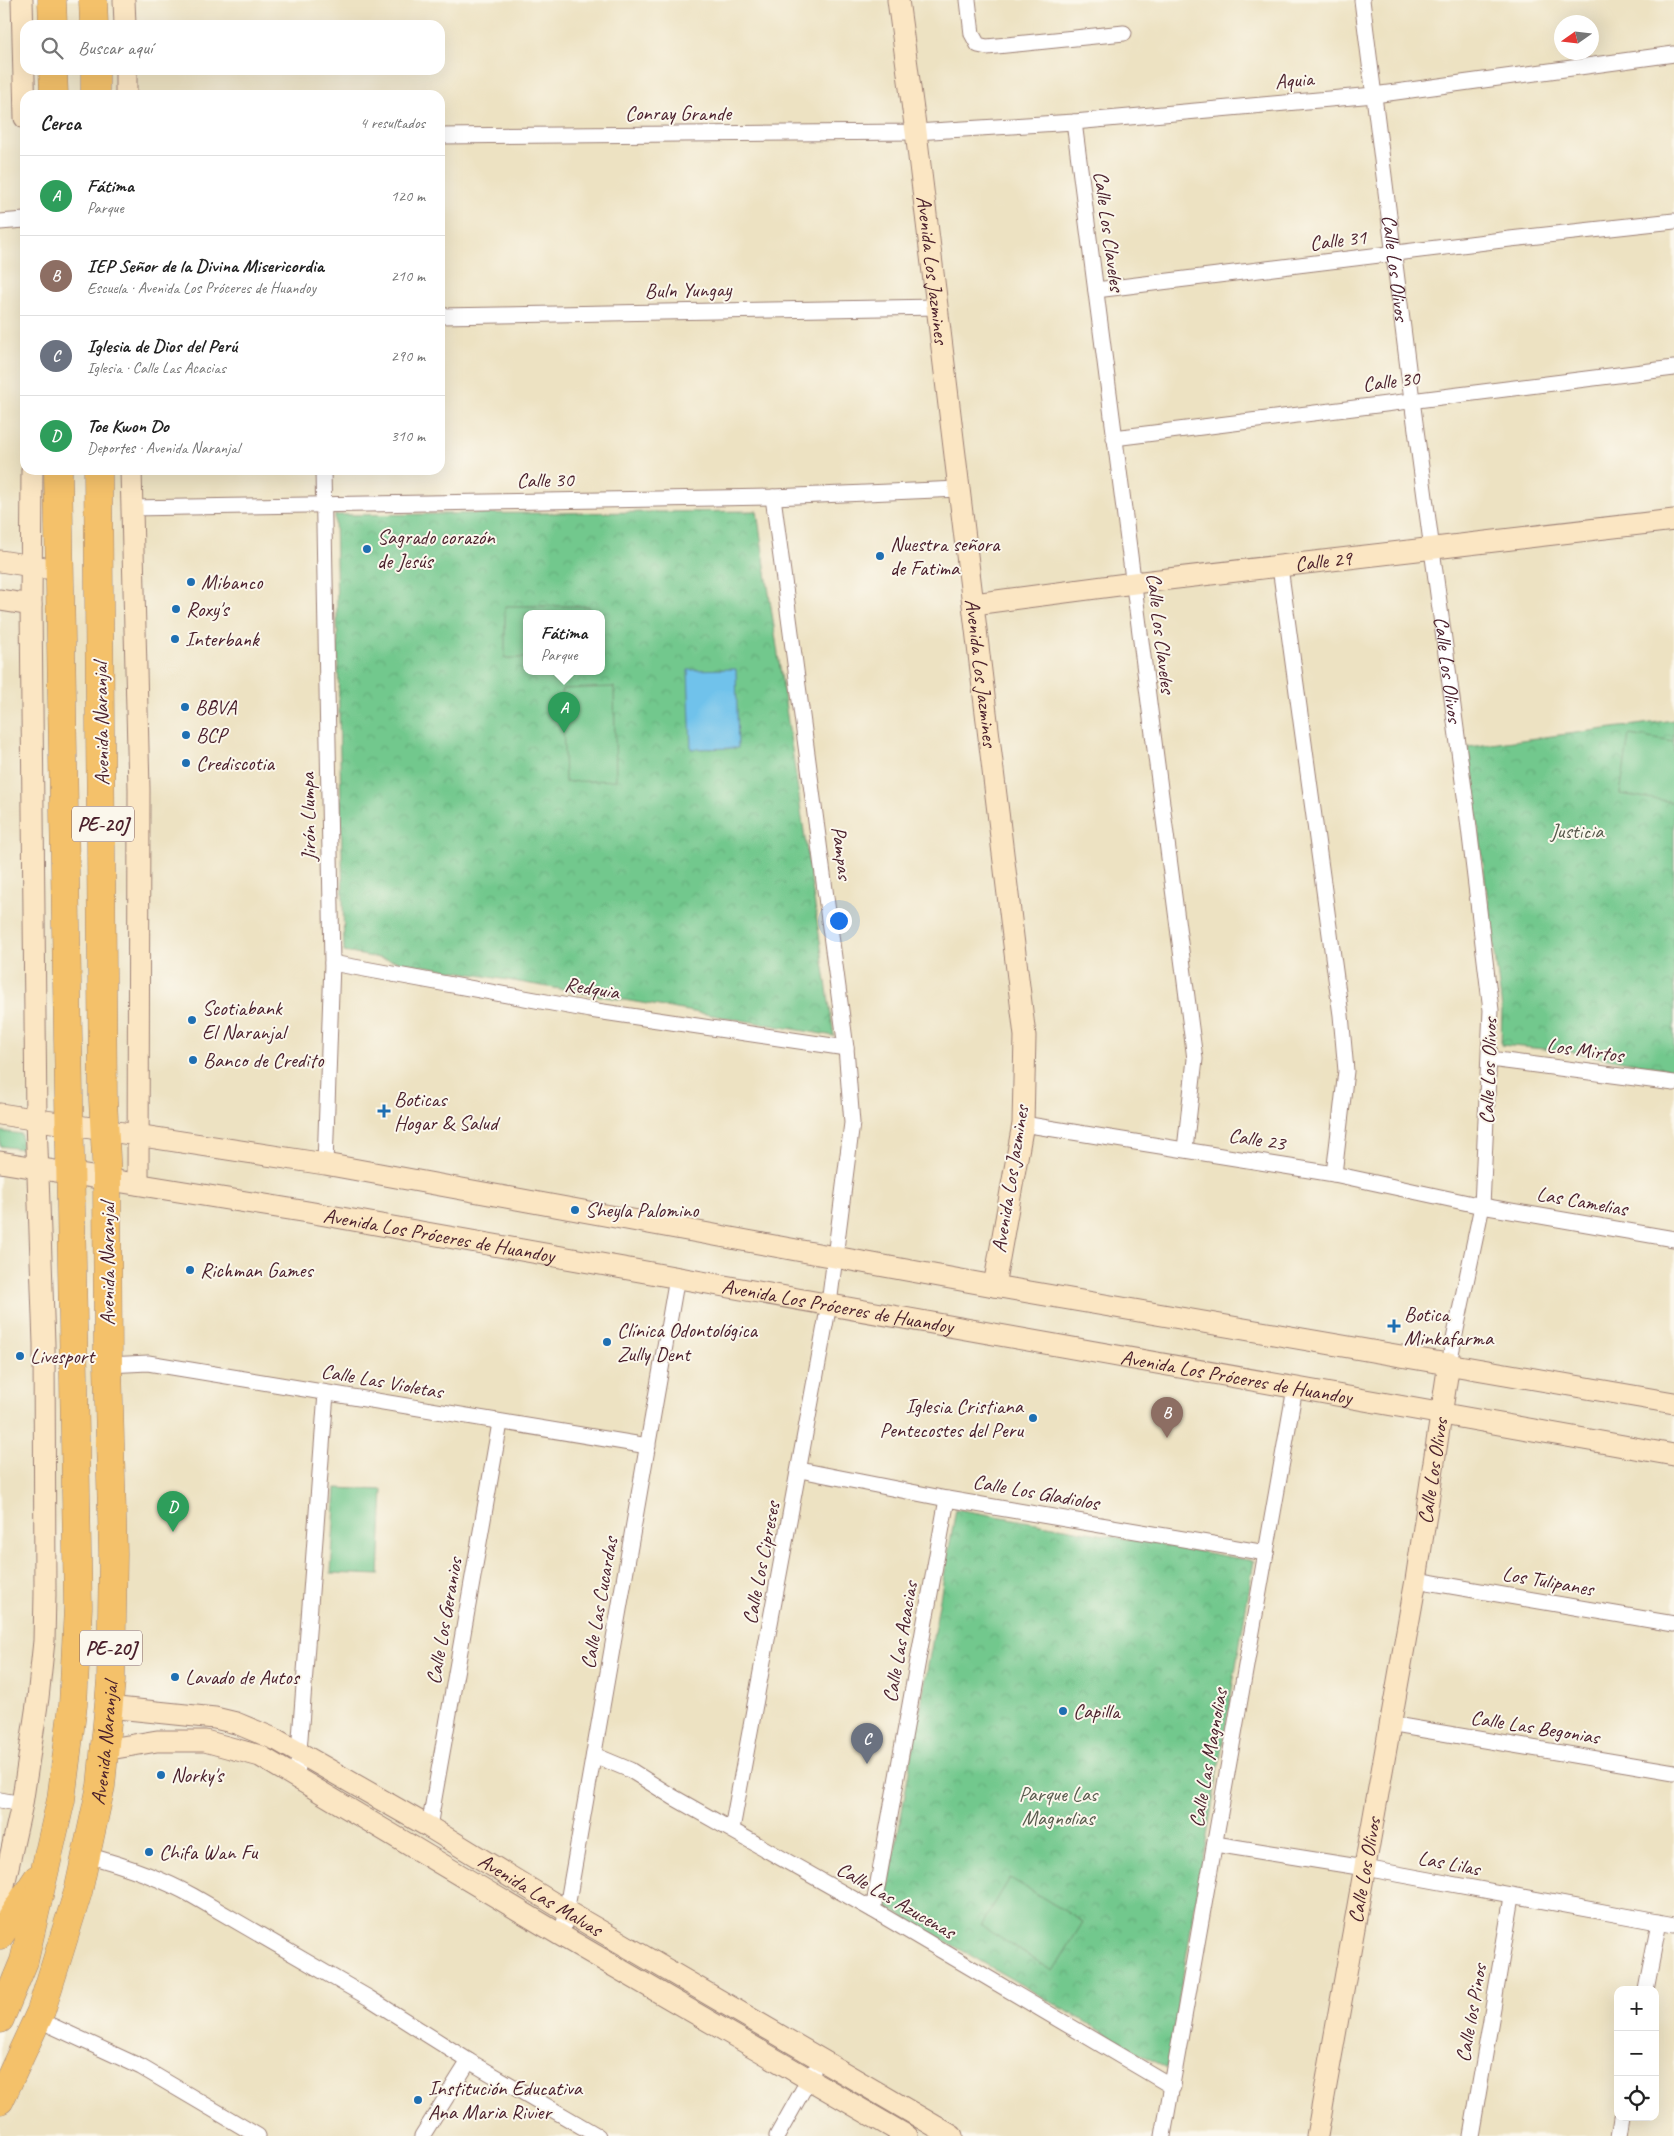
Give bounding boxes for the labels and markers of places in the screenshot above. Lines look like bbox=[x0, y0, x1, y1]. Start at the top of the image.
place label: Sagrado corazón de Jesús bbox=[377, 524, 495, 574]
place label: Nuestra señora de Fatima bbox=[890, 531, 1001, 581]
marker: Sagrado corazón de Jesús bbox=[361, 543, 373, 555]
marker: Nuestra señora de Fatima bbox=[874, 550, 886, 562]
place label: Mibanco bbox=[201, 569, 264, 595]
marker: Mibanco bbox=[185, 576, 197, 588]
place label: Roxy's bbox=[186, 596, 230, 622]
marker: Roxy's bbox=[170, 603, 182, 615]
place label: Interbank bbox=[185, 626, 260, 652]
marker: Interbank bbox=[169, 633, 181, 645]
pin: A bbox=[548, 692, 580, 733]
place label: BBVA bbox=[195, 694, 238, 720]
marker: BBVA bbox=[179, 701, 191, 713]
place label: BCP bbox=[196, 722, 230, 748]
marker: BCP bbox=[180, 729, 192, 741]
place label: Crediscotia bbox=[196, 750, 275, 776]
marker: Crediscotia bbox=[180, 757, 192, 769]
place label: Scotiabank El Naranjal bbox=[202, 995, 289, 1045]
marker: Scotiabank El Naranjal bbox=[186, 1014, 198, 1026]
place label: Banco de Credito bbox=[203, 1047, 325, 1073]
marker: Banco de Credito bbox=[187, 1054, 199, 1066]
place label: Boticas Hogar & Salud bbox=[394, 1086, 501, 1136]
marker: Boticas Hogar & Salud bbox=[378, 1105, 390, 1117]
place label: Sheyla Palomino bbox=[585, 1197, 700, 1223]
marker: Sheyla Palomino bbox=[569, 1204, 581, 1216]
place label: Richman Games bbox=[200, 1257, 314, 1283]
marker: Richman Games bbox=[184, 1264, 196, 1276]
place label: Botica Minkafarma bbox=[1404, 1301, 1495, 1351]
place label: Clínica Odontológica Zully Dent bbox=[617, 1317, 759, 1367]
marker: Botica Minkafarma bbox=[1388, 1320, 1400, 1332]
marker: Clínica Odontológica Zully Dent bbox=[601, 1336, 613, 1348]
place label: Livesport bbox=[30, 1343, 96, 1369]
marker: Livesport bbox=[14, 1350, 26, 1362]
place label: Iglesia Cristiana Pentecostes del Peru bbox=[880, 1393, 1025, 1443]
pin: B bbox=[1151, 1397, 1183, 1438]
marker: Iglesia Cristiana Pentecostes del Peru bbox=[1027, 1412, 1039, 1424]
pin: D bbox=[157, 1491, 189, 1532]
place label: Lavado de Autos bbox=[185, 1664, 301, 1690]
marker: Lavado de Autos bbox=[169, 1671, 181, 1683]
place label: Capilla bbox=[1073, 1698, 1122, 1724]
marker: Capilla bbox=[1057, 1705, 1069, 1717]
pin: C bbox=[851, 1723, 883, 1764]
place label: Norky's bbox=[171, 1762, 225, 1788]
marker: Norky's bbox=[155, 1769, 167, 1781]
place label: Chifa Wan Fu bbox=[159, 1839, 259, 1865]
marker: Chifa Wan Fu bbox=[143, 1846, 155, 1858]
place label: Institución Educativa Ana Maria Rivier bbox=[428, 2075, 584, 2125]
marker: Institución Educativa Ana Maria Rivier bbox=[412, 2094, 424, 2106]

